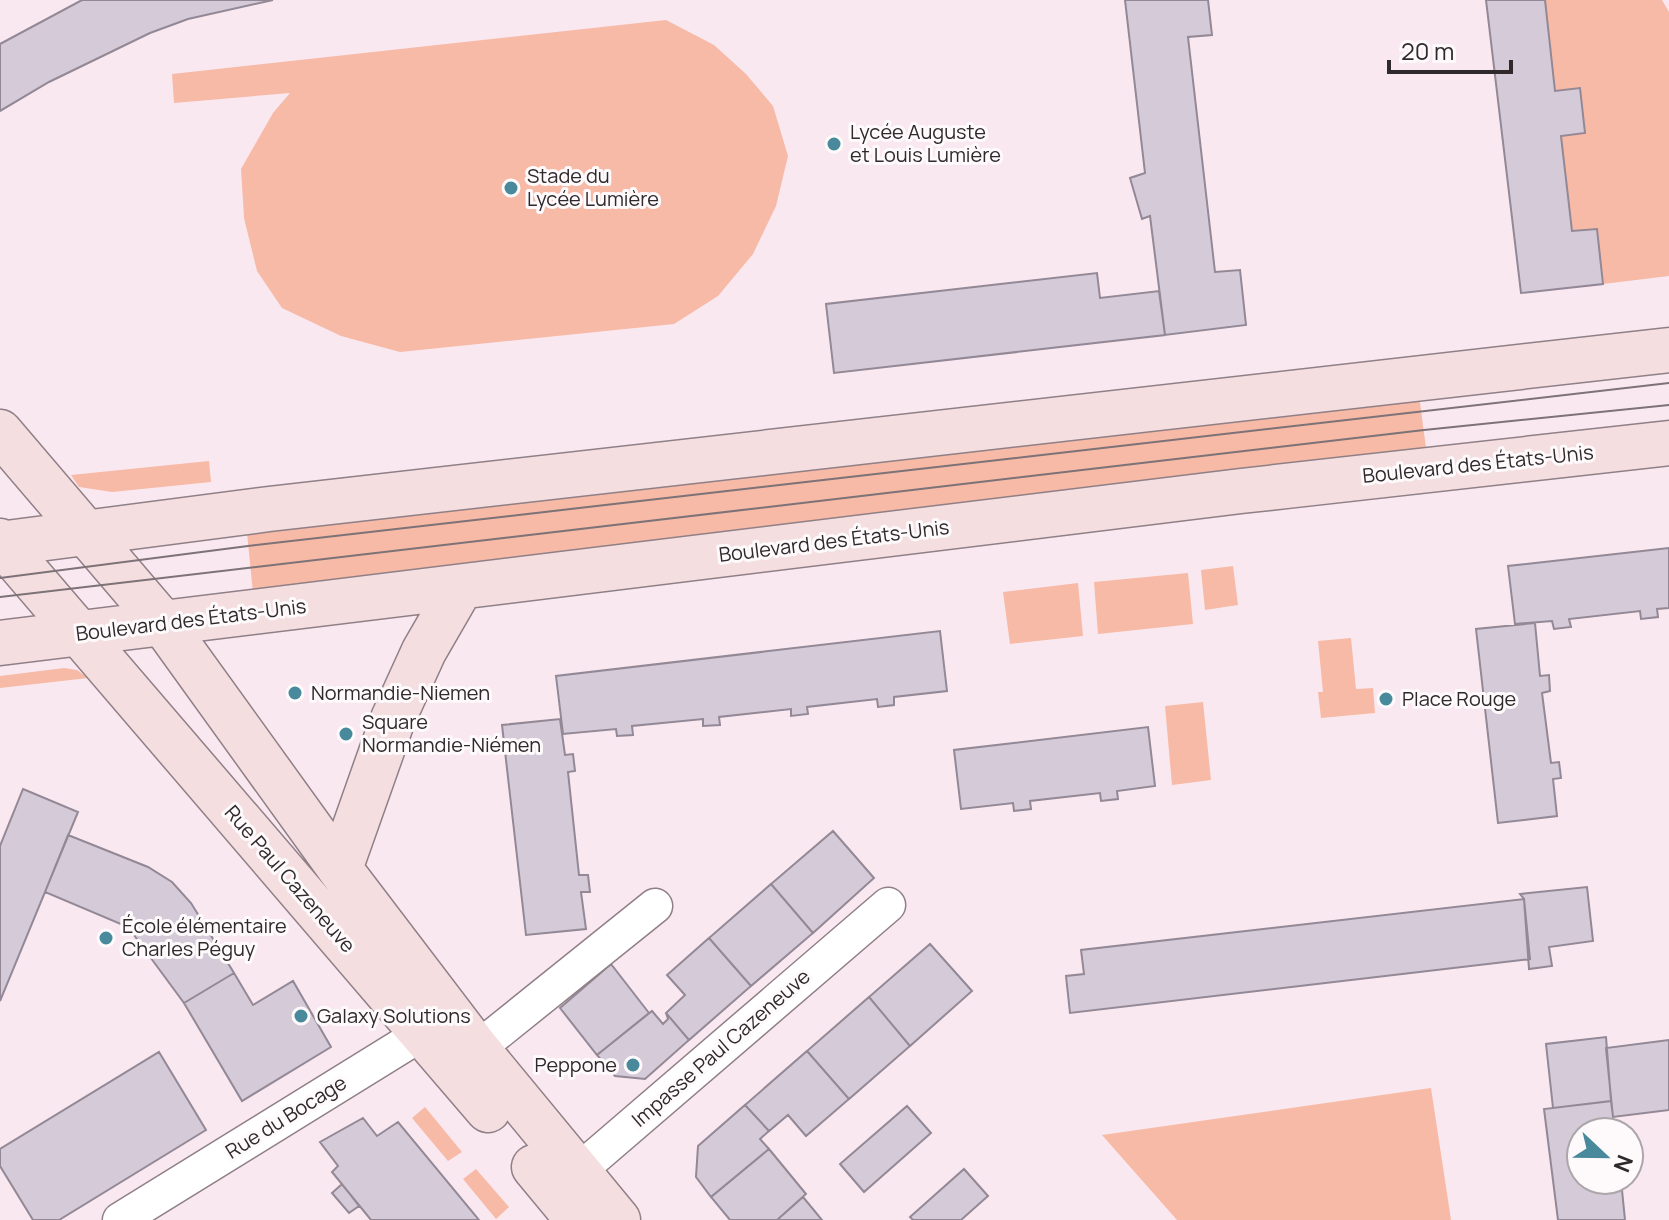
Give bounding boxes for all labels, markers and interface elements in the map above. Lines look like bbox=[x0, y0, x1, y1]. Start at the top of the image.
scale bar bbox=[1389, 24, 1511, 74]
text: 20 m bbox=[1401, 34, 1454, 67]
place label: Lycée Auguste et Louis Lumière bbox=[850, 118, 1001, 168]
marker: Lycée Auguste et Louis Lumière bbox=[825, 135, 843, 153]
place label: Stade du Lycée Lumière bbox=[527, 162, 659, 212]
marker: Stade du Lycée Lumière bbox=[502, 179, 520, 197]
street label: Boulevard des États-Unis bbox=[1361, 438, 1595, 489]
street label: Boulevard des États-Unis bbox=[717, 513, 951, 568]
street label: Boulevard des États-Unis bbox=[74, 592, 308, 647]
place label: Normandie-Niemen bbox=[311, 679, 490, 706]
marker: Normandie-Niemen bbox=[286, 684, 304, 702]
place label: Place Rouge bbox=[1402, 685, 1516, 712]
marker: Place Rouge bbox=[1377, 690, 1395, 708]
place label: Square Normandie-Niémen bbox=[362, 708, 541, 758]
marker: Square Normandie-Niémen bbox=[337, 725, 355, 743]
street label: Rue Paul Cazeneuve bbox=[219, 799, 362, 958]
place label: École élémentaire Charles Péguy bbox=[122, 912, 287, 962]
marker: École élémentaire Charles Péguy bbox=[97, 929, 115, 947]
street label: Impasse Paul Cazeneuve bbox=[626, 963, 816, 1133]
place label: Galaxy Solutions bbox=[317, 1002, 471, 1029]
marker: Galaxy Solutions bbox=[292, 1007, 310, 1025]
place label: Peppone bbox=[535, 1051, 617, 1078]
marker: Peppone bbox=[624, 1056, 642, 1074]
street label: Rue du Bocage bbox=[220, 1069, 351, 1164]
north arrow bbox=[1565, 1116, 1645, 1196]
text: N bbox=[1607, 1151, 1640, 1176]

